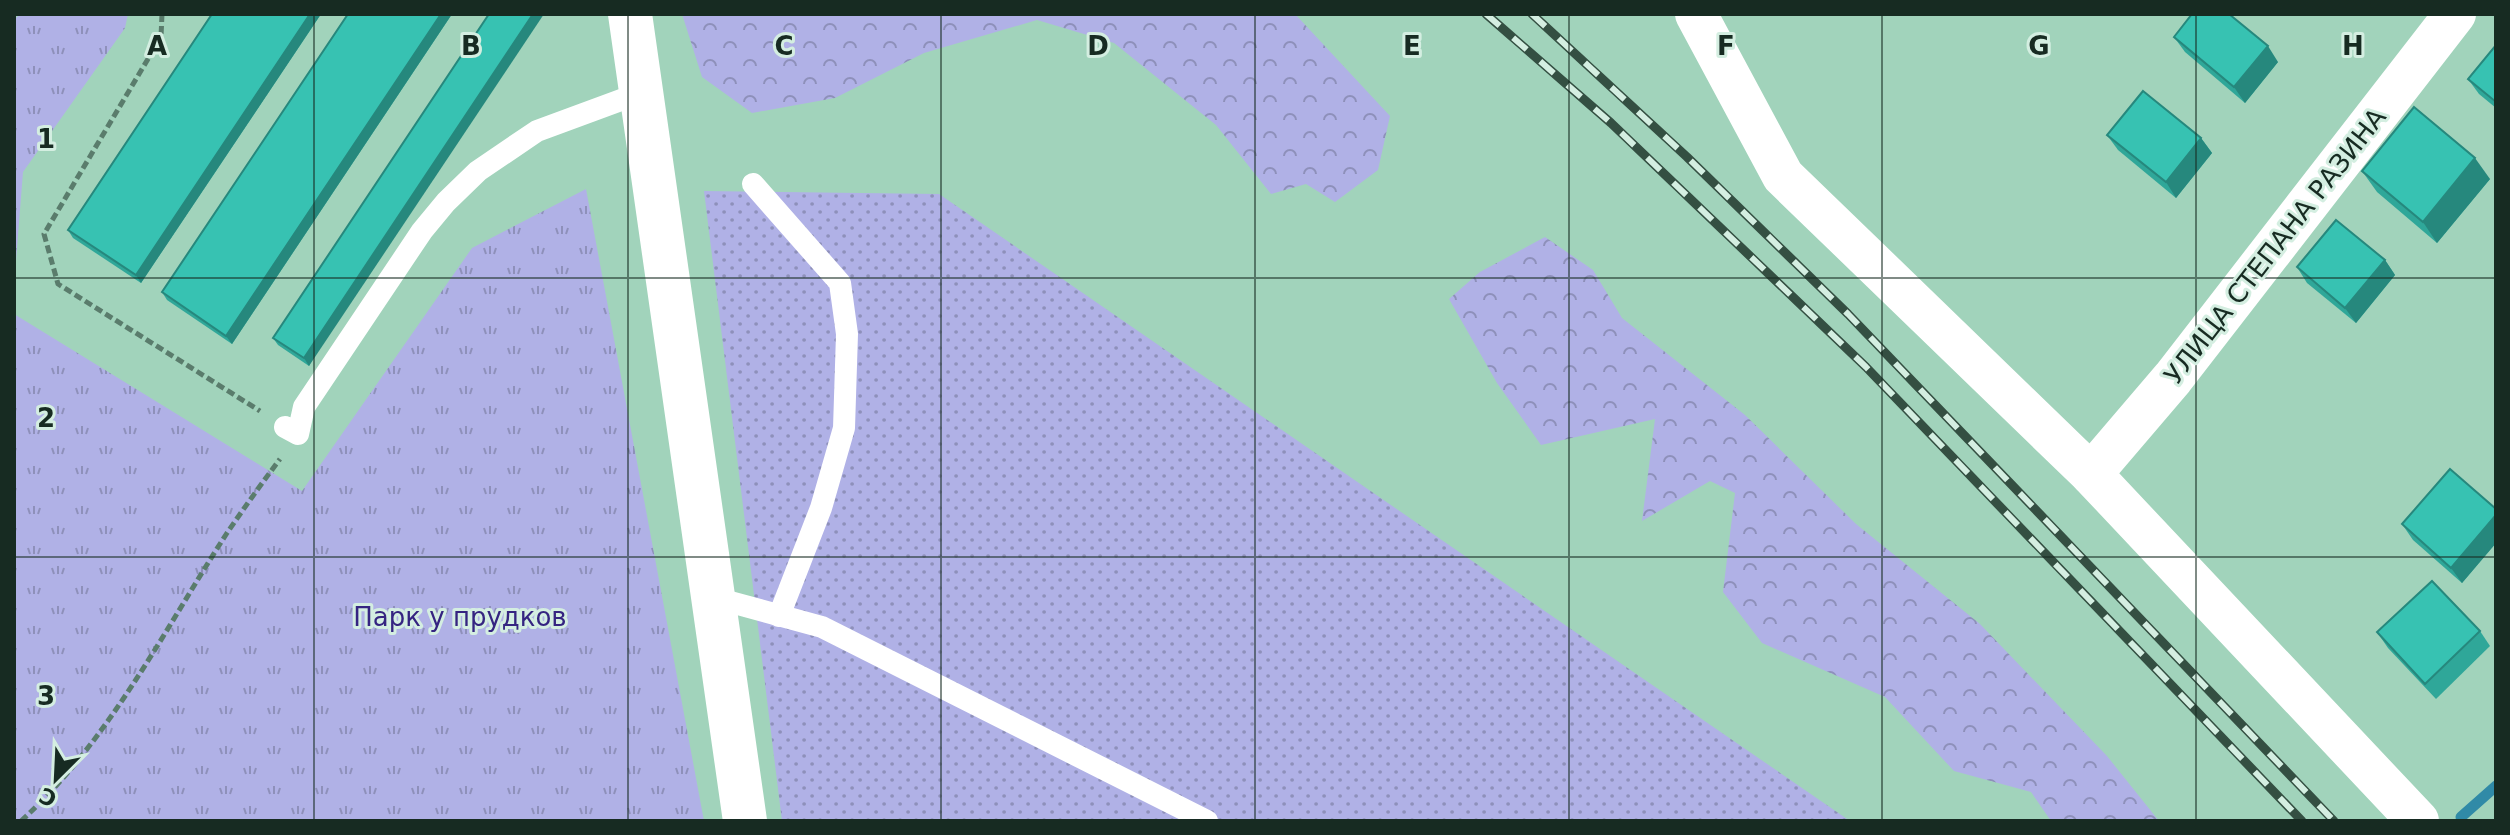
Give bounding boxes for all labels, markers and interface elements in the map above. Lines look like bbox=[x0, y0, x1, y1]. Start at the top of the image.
text: A bbox=[147, 31, 167, 61]
text: B bbox=[461, 31, 481, 61]
text: C bbox=[774, 31, 794, 61]
text: D bbox=[1087, 31, 1109, 61]
text: E bbox=[1403, 31, 1421, 61]
text: F bbox=[1717, 31, 1735, 61]
text: G bbox=[2028, 31, 2050, 61]
text: H bbox=[2342, 31, 2364, 61]
street label: УЛИЦА СТЕПАНА РАЗИНА bbox=[2158, 102, 2392, 390]
text: 1 bbox=[37, 124, 55, 154]
text: 2 bbox=[37, 403, 55, 433]
park label: Парк у прудков bbox=[353, 602, 567, 632]
text: 3 bbox=[37, 681, 55, 711]
north arrow bbox=[16, 739, 96, 819]
text: С bbox=[36, 782, 61, 812]

